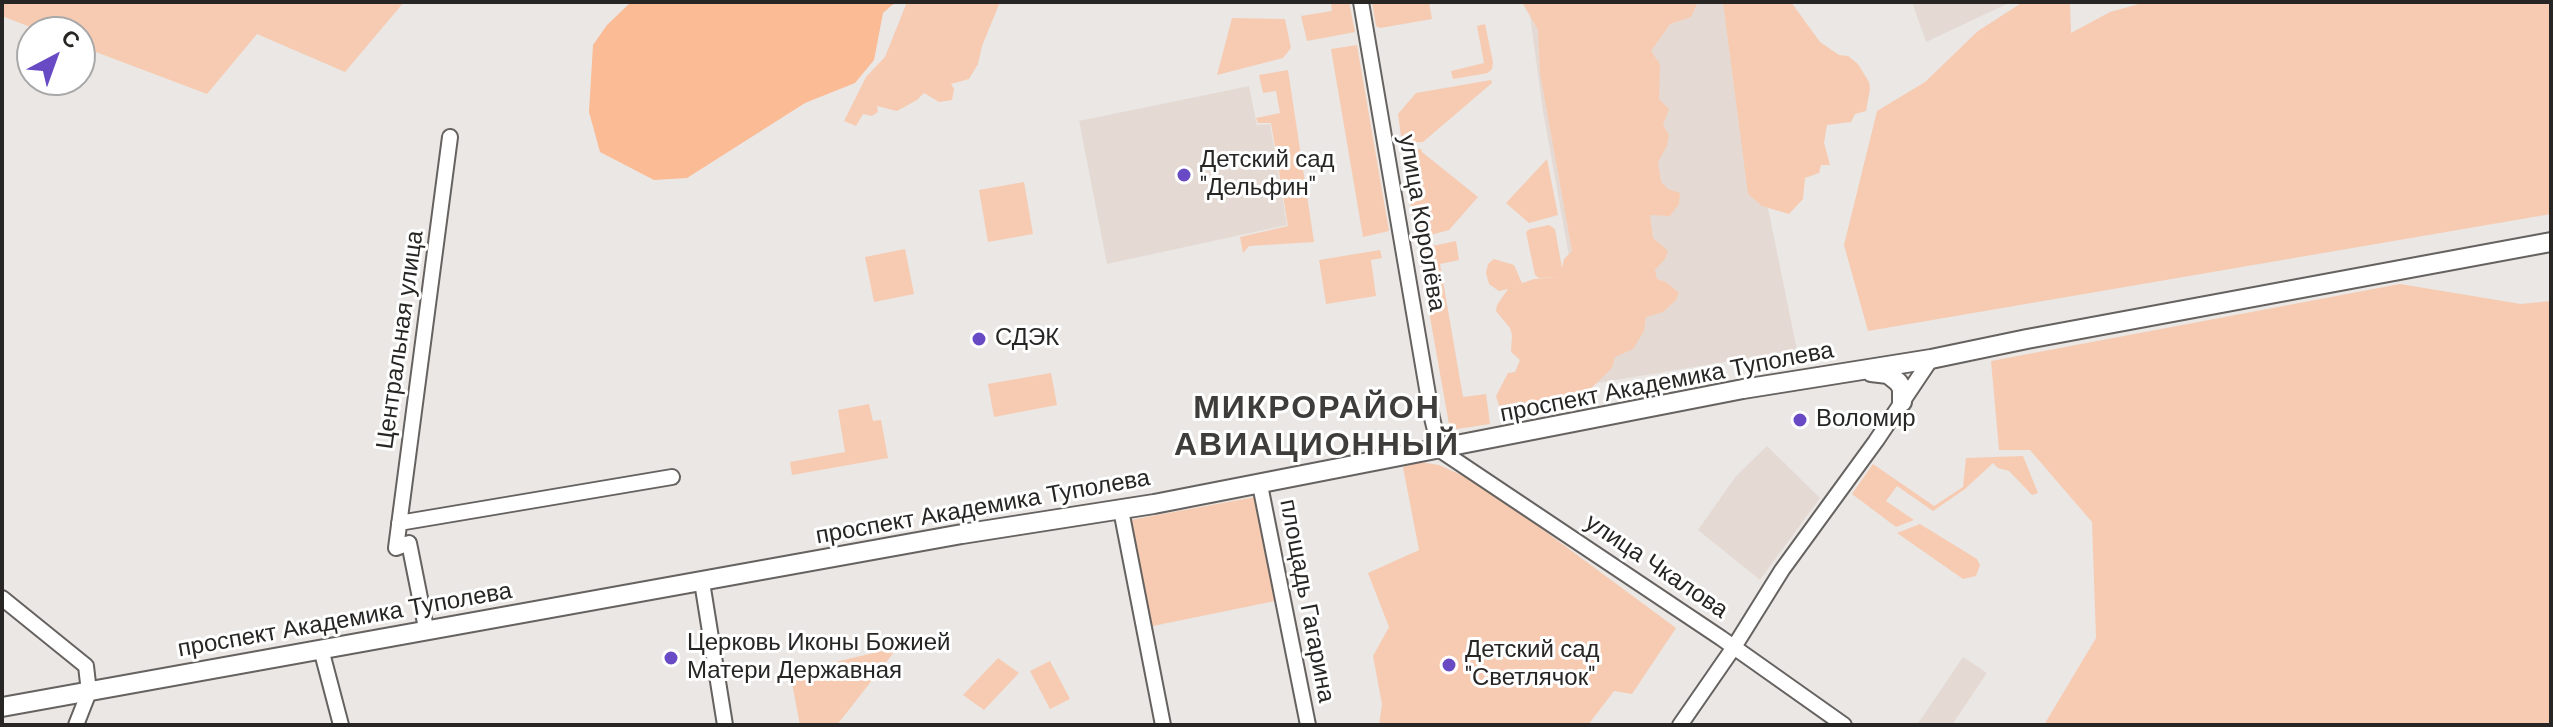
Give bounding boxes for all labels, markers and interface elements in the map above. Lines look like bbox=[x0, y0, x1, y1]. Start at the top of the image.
north arrow bbox=[16, 16, 96, 96]
text: С bbox=[55, 23, 86, 55]
street label: улица Королёва bbox=[1391, 132, 1451, 314]
place label: Детский сад "Дельфин" bbox=[1200, 147, 1335, 203]
marker: Детский сад "Дельфин" bbox=[1175, 166, 1193, 184]
street label: Центральная улица bbox=[371, 229, 431, 451]
place label: СДЭК bbox=[995, 325, 1059, 353]
marker: СДЭК bbox=[970, 330, 988, 348]
street label: проспект Академика Туполева bbox=[1498, 337, 1836, 429]
district label: МИКРОРАЙОН АВИАЦИОННЫЙ bbox=[1174, 391, 1460, 466]
place label: Воломир bbox=[1816, 406, 1916, 434]
marker: Воломир bbox=[1791, 411, 1809, 429]
street label: проспект Академика Туполева bbox=[814, 464, 1152, 552]
street label: площадь Гагарина bbox=[1272, 497, 1340, 705]
street label: улица Чкалова bbox=[1579, 509, 1733, 625]
street label: проспект Академика Туполева bbox=[176, 577, 514, 665]
place label: Церковь Иконы Божией Матери Державная bbox=[687, 630, 951, 686]
place label: Детский сад "Светлячок" bbox=[1465, 637, 1600, 693]
marker: Церковь Иконы Божией Матери Державная bbox=[662, 649, 680, 667]
marker: Детский сад "Светлячок" bbox=[1440, 656, 1458, 674]

